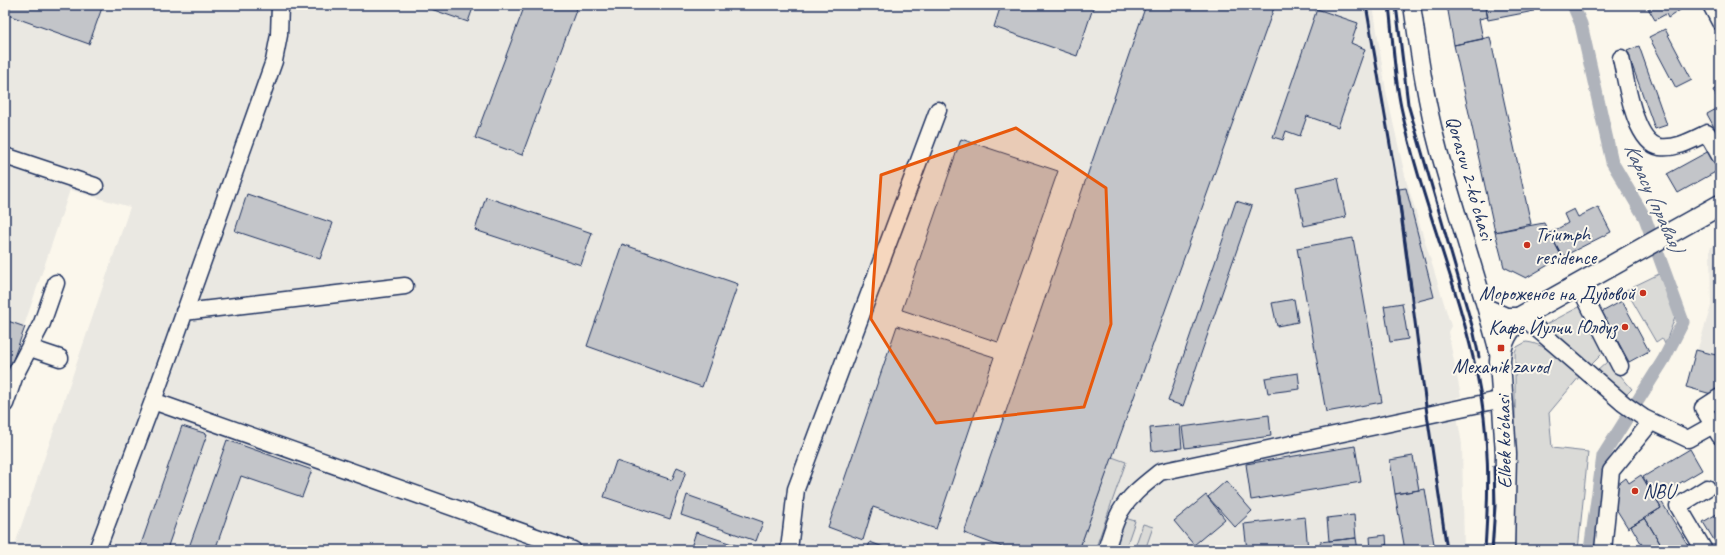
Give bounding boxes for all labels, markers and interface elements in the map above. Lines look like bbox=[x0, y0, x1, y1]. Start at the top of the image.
street label: Qorasuv 2-koʻchasi bbox=[1440, 113, 1500, 245]
water label: Карасу (правая) bbox=[1619, 139, 1692, 260]
place label: Triumph residence bbox=[1535, 222, 1598, 270]
marker: Triumph residence bbox=[1522, 240, 1532, 250]
place label: Мороженое на Дубовой bbox=[1479, 281, 1637, 306]
marker: Мороженое на Дубовой bbox=[1638, 288, 1648, 298]
place label: Кафе Йулчи Юлдуз bbox=[1488, 315, 1619, 340]
marker: Кафе Йулчи Юлдуз bbox=[1620, 322, 1630, 332]
marker: Mexanik zavod bbox=[1496, 343, 1506, 353]
place label: Mexanik zavod bbox=[1452, 354, 1553, 379]
street label: Elbek ko'chasi bbox=[1491, 393, 1517, 489]
place label: NBU bbox=[1643, 479, 1678, 504]
marker: NBU bbox=[1630, 486, 1640, 496]

